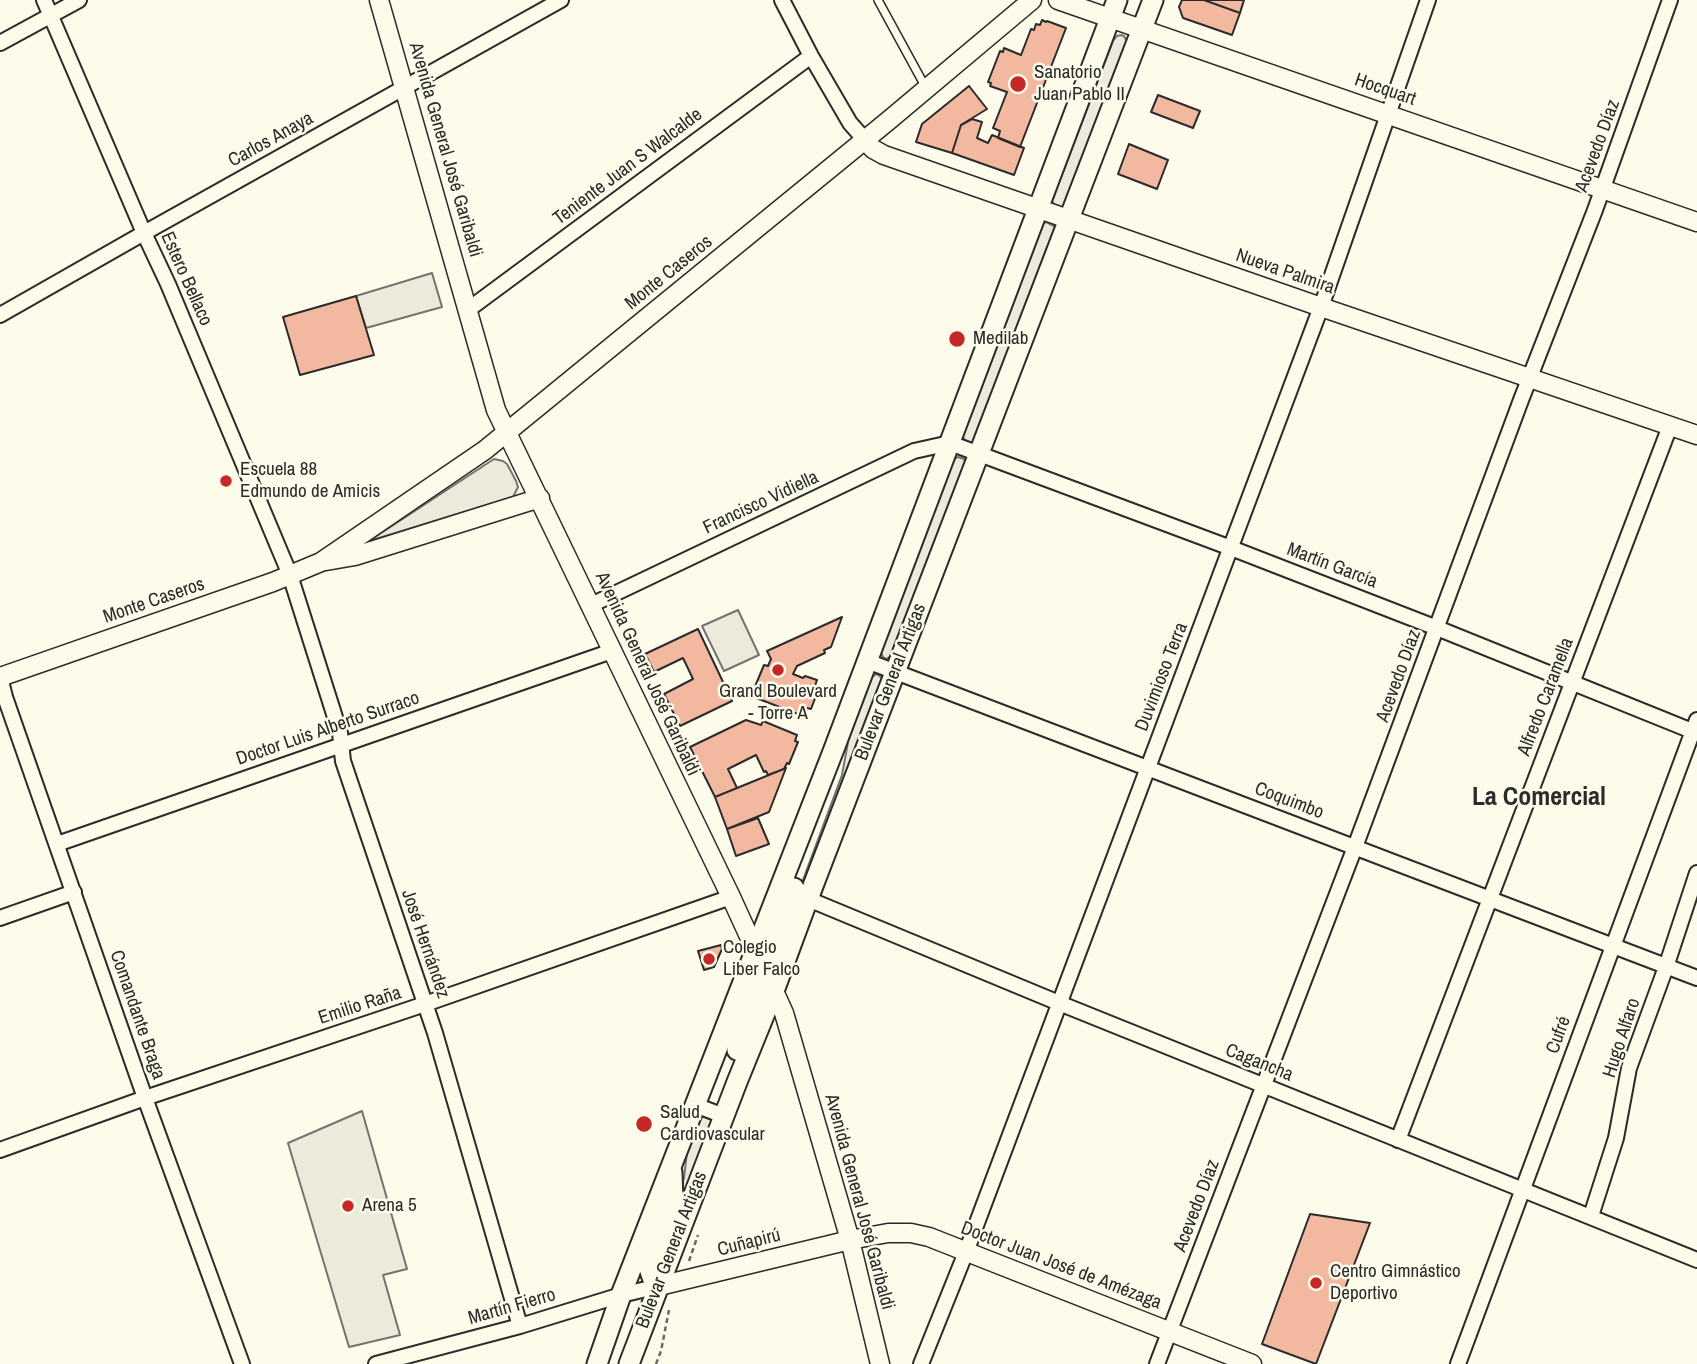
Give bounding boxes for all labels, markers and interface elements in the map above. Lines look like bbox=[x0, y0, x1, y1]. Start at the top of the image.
street label: Avenida General José Garibaldi bbox=[403, 40, 487, 260]
place label: Sanatorio Juan Pablo II bbox=[1034, 62, 1125, 106]
street label: Hocquart bbox=[1351, 69, 1419, 111]
marker: Sanatorio Juan Pablo II bbox=[1008, 74, 1028, 94]
street label: Acevedo Díaz bbox=[1571, 97, 1625, 195]
street label: Teniente Juan S Walcalde bbox=[549, 104, 707, 230]
street label: Carlos Anaya bbox=[225, 107, 317, 173]
street label: Estero Bellaco bbox=[155, 228, 217, 330]
street label: Monte Caseros bbox=[621, 231, 717, 315]
street label: Nueva Palmira bbox=[1233, 244, 1337, 300]
place label: Medilab bbox=[973, 328, 1028, 350]
marker: Medilab bbox=[947, 329, 967, 349]
place label: Escuela 88 Edmundo de Amicis bbox=[240, 459, 380, 503]
street label: Francisco Vidiella bbox=[700, 466, 822, 540]
marker: Escuela 88 Edmundo de Amicis bbox=[218, 473, 234, 489]
street label: Martín García bbox=[1283, 538, 1381, 594]
street label: Avenida General José Garibaldi bbox=[590, 568, 704, 780]
street label: Monte Caseros bbox=[100, 573, 208, 629]
street label: Bulevar General Artigas bbox=[851, 600, 931, 764]
street label: Duvimioso Terra bbox=[1131, 620, 1193, 734]
street label: Acevedo Díaz bbox=[1372, 627, 1426, 725]
street label: Alfredo Caramella bbox=[1513, 635, 1579, 759]
marker: Grand Boulevard - Torre A bbox=[770, 662, 786, 678]
place label: Grand Boulevard - Torre A bbox=[719, 681, 837, 725]
street label: Doctor Luis Alberto Surraco bbox=[233, 687, 423, 771]
street label: Coquimbo bbox=[1251, 777, 1327, 825]
district label: La Comercial bbox=[1472, 782, 1606, 814]
street label: José Hernández bbox=[396, 887, 454, 1001]
place label: Colegio Liber Falco bbox=[723, 937, 800, 981]
street label: Comandante Braga bbox=[104, 947, 170, 1083]
marker: Colegio Liber Falco bbox=[701, 951, 717, 967]
street label: Emilio Raña bbox=[316, 982, 404, 1030]
street label: Hugo Alfaro bbox=[1598, 995, 1646, 1081]
street label: Cufré bbox=[1542, 1013, 1576, 1057]
street label: Cagancha bbox=[1222, 1039, 1296, 1087]
street label: Avenida General José Garibaldi bbox=[819, 1092, 899, 1312]
place label: Salud Cardiovascular bbox=[660, 1102, 765, 1146]
marker: Salud Cardiovascular bbox=[634, 1114, 654, 1134]
street label: Acevedo Díaz bbox=[1169, 1157, 1225, 1255]
street label: Bulevar General Artigas bbox=[632, 1168, 712, 1332]
place label: Arena 5 bbox=[362, 1195, 417, 1217]
marker: Arena 5 bbox=[340, 1198, 356, 1214]
street label: Doctor Juan José de Amézaga bbox=[957, 1217, 1165, 1315]
street label: Cuñapirú bbox=[715, 1224, 783, 1262]
place label: Centro Gimnástico Deportivo bbox=[1330, 1261, 1461, 1305]
marker: Centro Gimnástico Deportivo bbox=[1308, 1275, 1324, 1291]
street label: Martín Fierro bbox=[466, 1284, 558, 1330]

